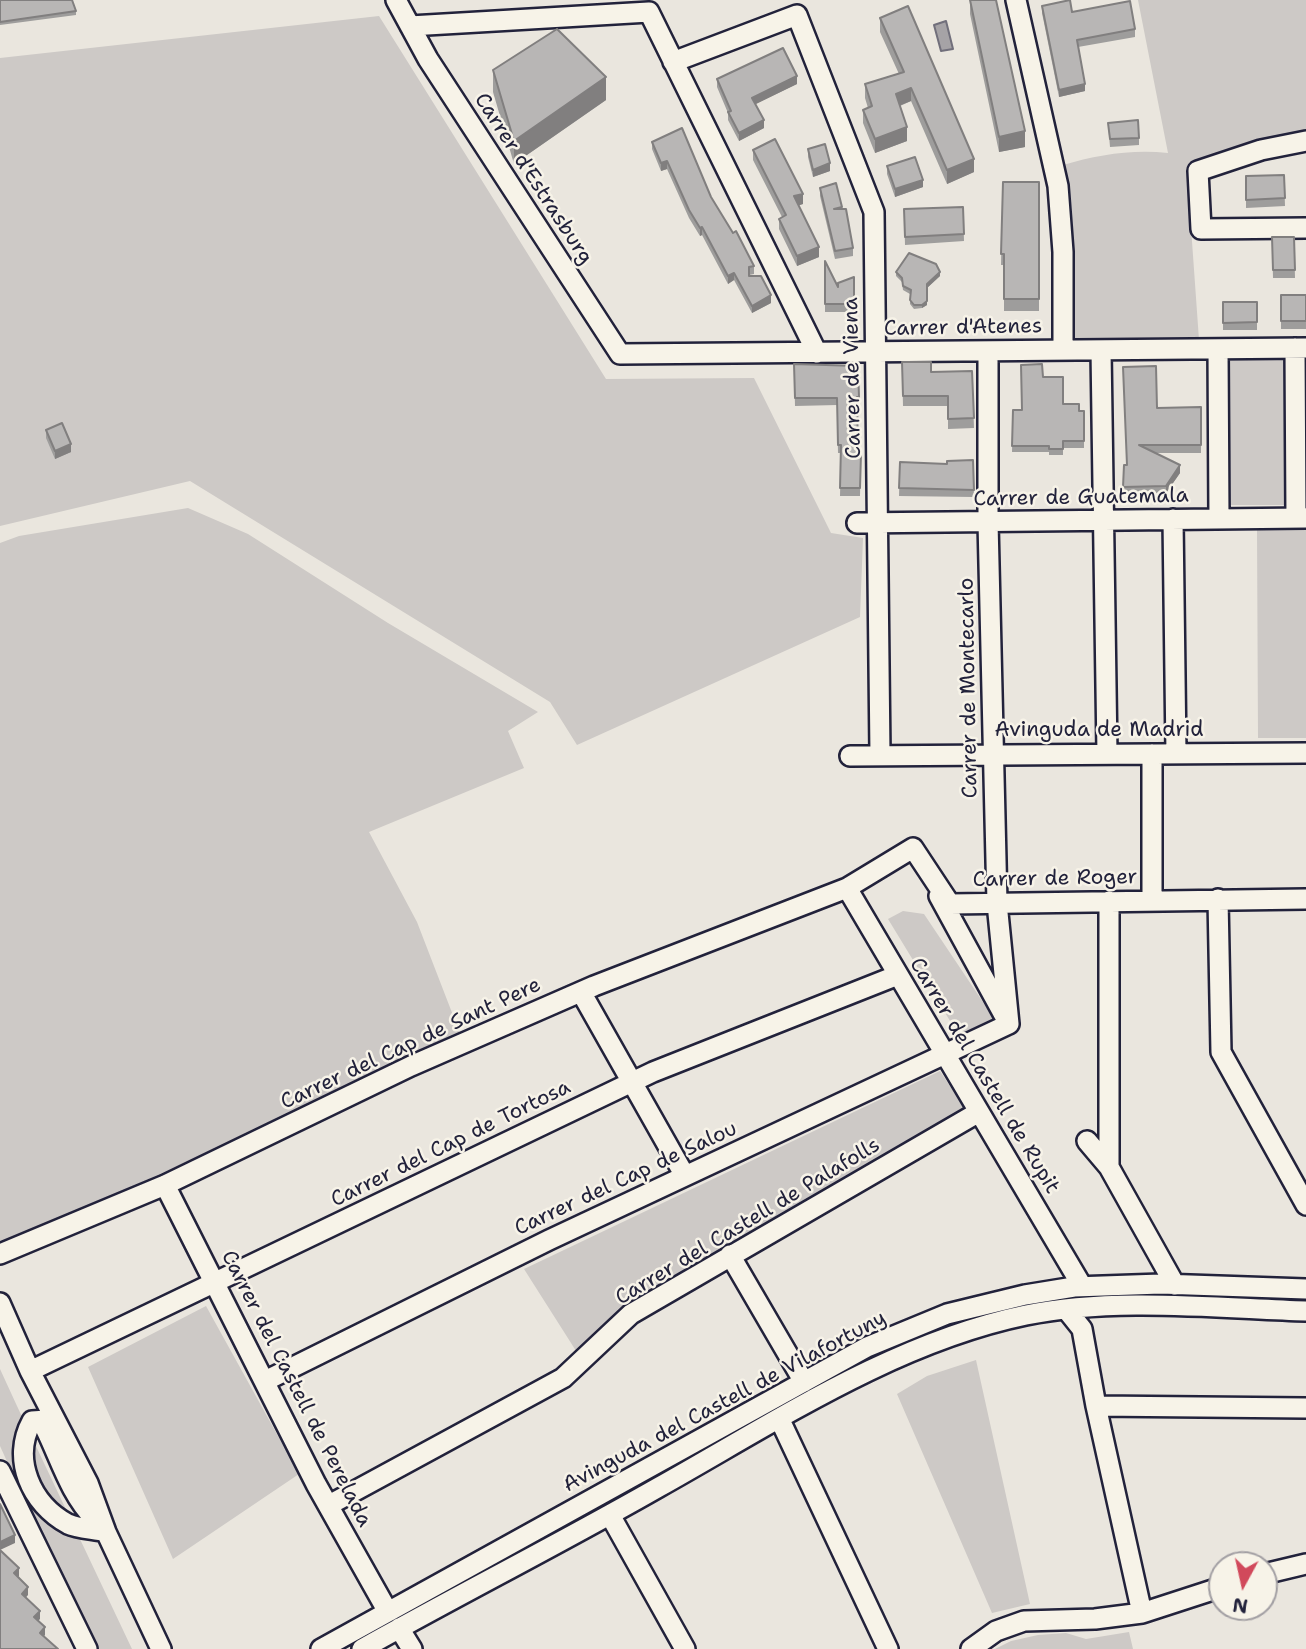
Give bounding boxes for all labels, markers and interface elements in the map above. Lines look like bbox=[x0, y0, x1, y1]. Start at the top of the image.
street label: Carrer d'Estrasburg bbox=[468, 89, 598, 269]
street label: Carrer de Viena bbox=[839, 297, 867, 459]
street label: Carrer d'Atenes bbox=[884, 314, 1042, 342]
street label: Carrer de Guatemala bbox=[973, 484, 1189, 512]
street label: Carrer de Montecarlo bbox=[954, 577, 984, 799]
street label: Avinguda de Madrid bbox=[994, 718, 1204, 744]
street label: Carrer de Roger bbox=[972, 865, 1138, 893]
street label: Carrer del Castell de Rupit bbox=[903, 953, 1065, 1199]
street label: Carrer del Cap de Sant Pere bbox=[277, 973, 545, 1115]
street label: Carrer del Cap de Tortosa bbox=[327, 1075, 575, 1213]
street label: Carrer del Cap de Salou bbox=[511, 1116, 741, 1242]
street label: Carrer del Castell de Palafolls bbox=[611, 1133, 885, 1311]
street label: Carrer del Castell de Perelada bbox=[215, 1247, 377, 1531]
street label: Avinguda del Castell de Vilafortuny bbox=[559, 1306, 891, 1498]
north arrow bbox=[1208, 1551, 1278, 1621]
text: N bbox=[1231, 1592, 1249, 1619]

